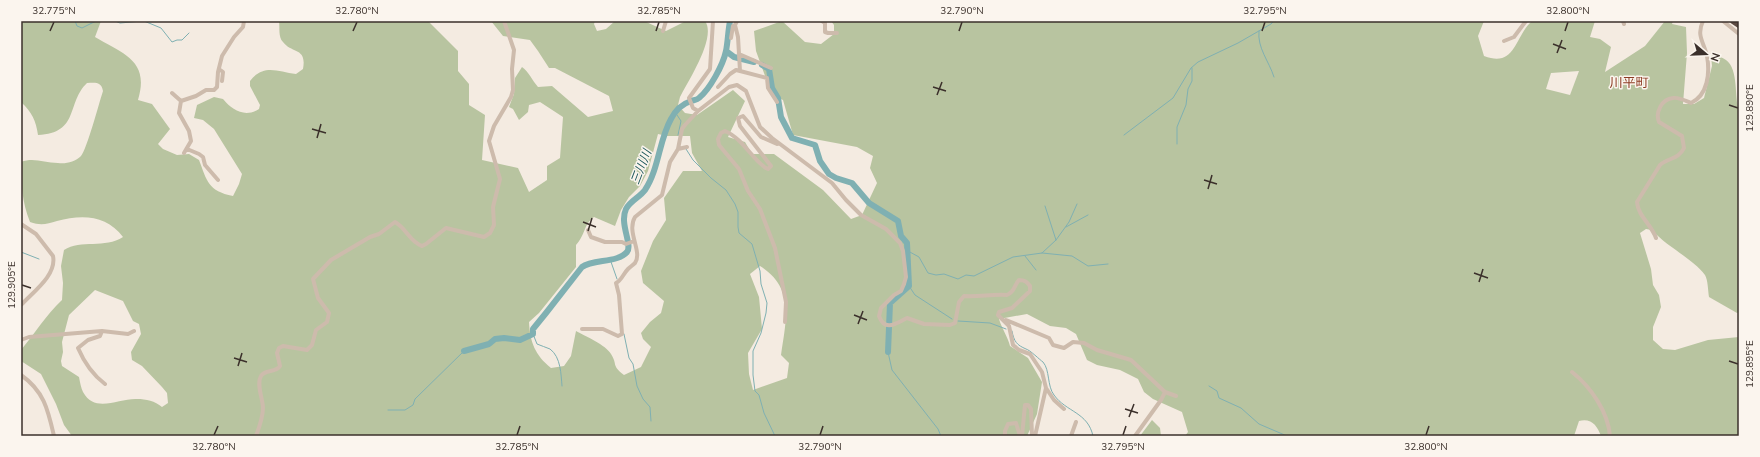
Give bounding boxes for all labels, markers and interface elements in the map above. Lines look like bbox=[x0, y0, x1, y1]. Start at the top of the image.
text: 32.775°N bbox=[32, 4, 76, 18]
text: 32.780°N bbox=[335, 4, 379, 18]
text: 32.785°N bbox=[637, 4, 681, 18]
text: 32.790°N bbox=[940, 4, 984, 18]
text: 32.795°N bbox=[1243, 4, 1287, 18]
text: 32.800°N bbox=[1546, 4, 1590, 18]
north arrow bbox=[1686, 34, 1726, 74]
text: N bbox=[1707, 51, 1723, 63]
district label: 川平町 bbox=[1609, 74, 1649, 92]
text: 129.890°E bbox=[1743, 84, 1757, 132]
water label: 三川川 bbox=[627, 145, 656, 187]
text: 129.905°E bbox=[5, 261, 19, 309]
text: 129.895°E bbox=[1743, 340, 1757, 388]
text: 32.780°N bbox=[192, 440, 236, 454]
text: 32.785°N bbox=[495, 440, 539, 454]
text: 32.790°N bbox=[798, 440, 842, 454]
text: 32.795°N bbox=[1101, 440, 1145, 454]
text: 32.800°N bbox=[1404, 440, 1448, 454]

